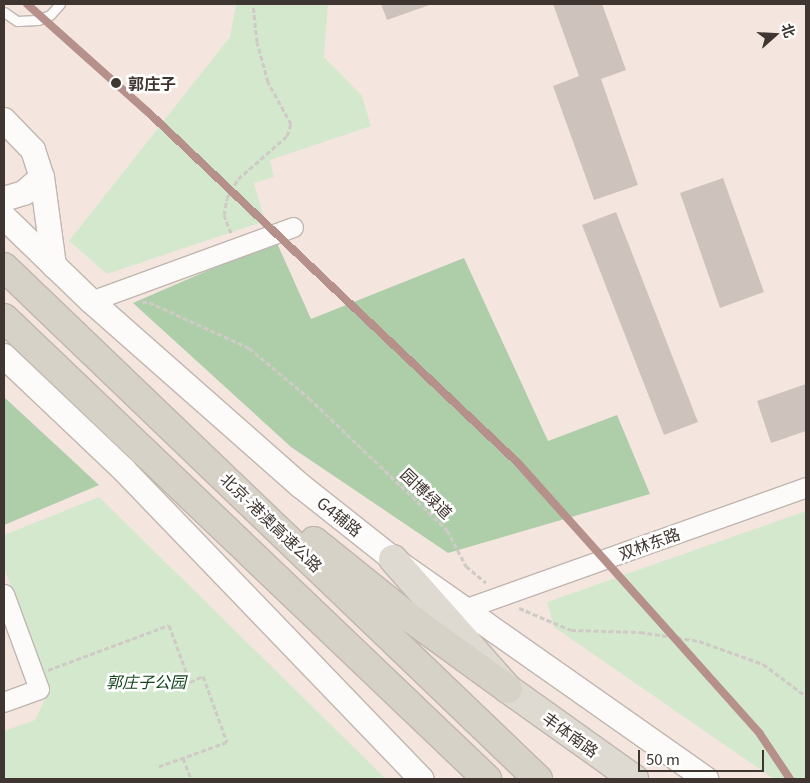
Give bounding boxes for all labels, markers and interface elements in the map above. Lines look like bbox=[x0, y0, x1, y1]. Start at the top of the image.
north arrow bbox=[750, 10, 800, 60]
text: 北 bbox=[777, 20, 801, 40]
place label: 郭庄子 bbox=[128, 73, 176, 93]
marker: 郭庄子 bbox=[107, 74, 125, 92]
street label: 园博绿道 bbox=[397, 464, 457, 522]
street label: 北京-港澳高速公路 bbox=[217, 469, 327, 575]
street label: G4辅路 bbox=[314, 492, 366, 540]
street label: 双林东路 bbox=[616, 523, 682, 563]
park label: 郭庄子公园 bbox=[106, 671, 186, 691]
street label: 丰体南路 bbox=[539, 707, 603, 761]
scale bar bbox=[640, 740, 766, 772]
text: 50 m bbox=[646, 748, 680, 769]

